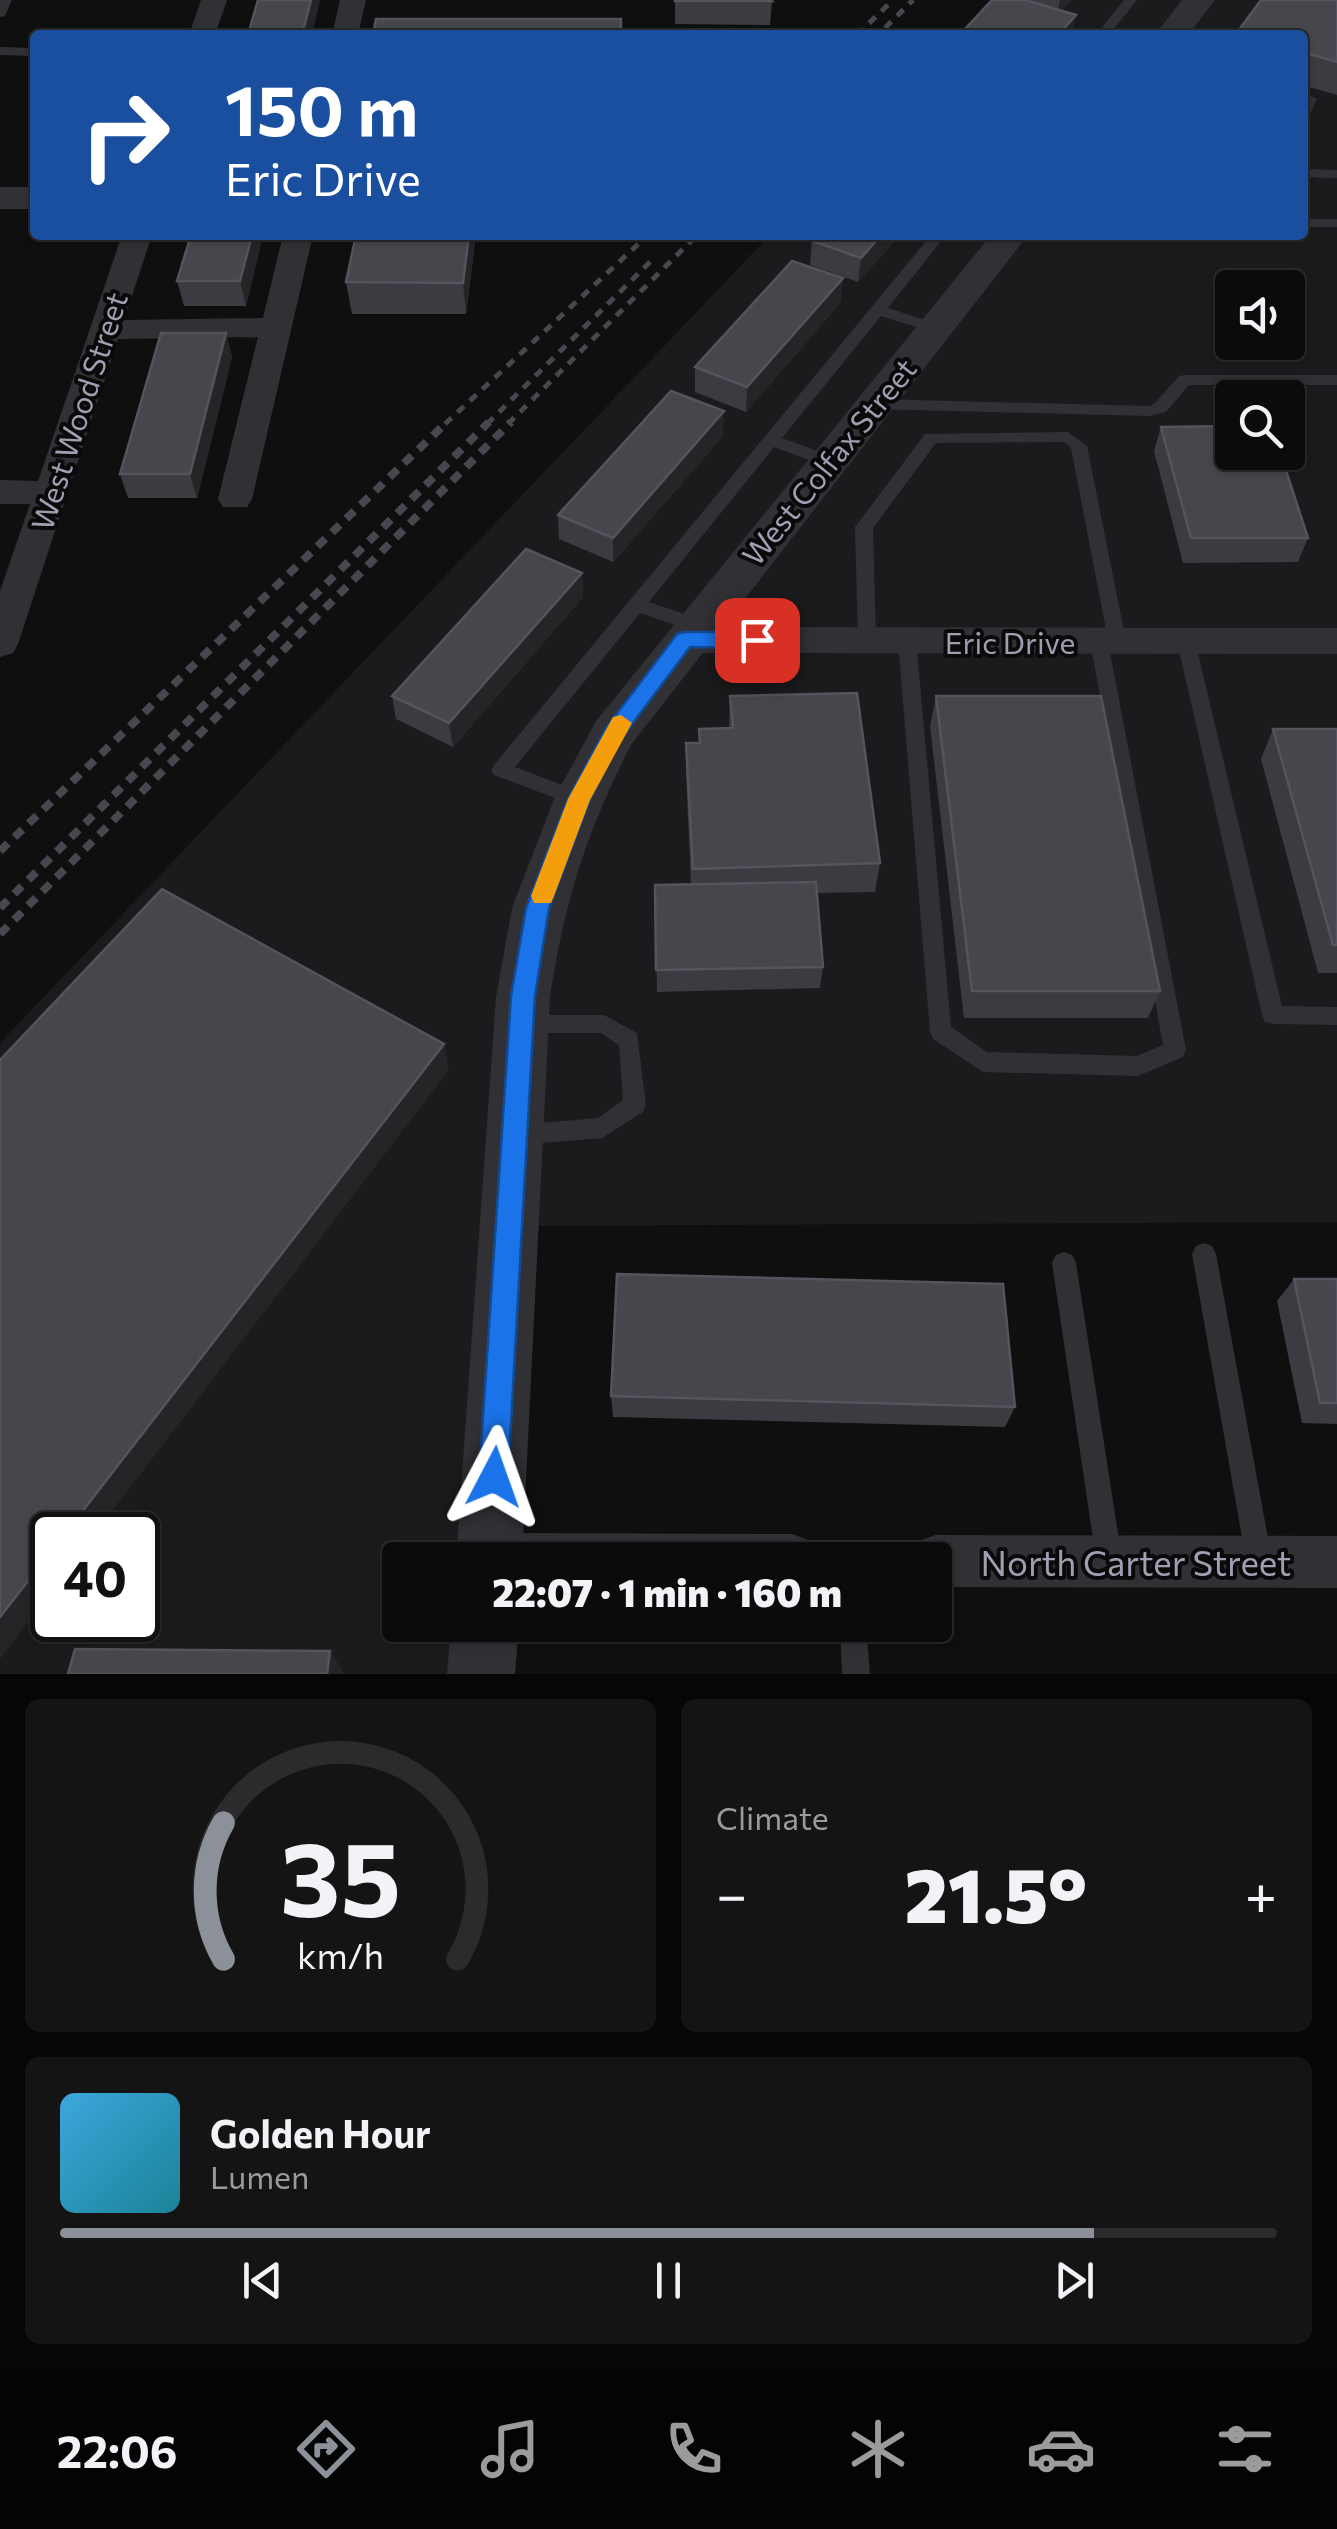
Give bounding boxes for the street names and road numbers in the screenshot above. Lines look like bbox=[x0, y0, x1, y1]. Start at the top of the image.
street label: West Wood Street bbox=[22, 287, 134, 535]
street label: West Colfax Street bbox=[733, 350, 923, 572]
street label: Eric Drive bbox=[945, 623, 1075, 660]
street label: North Carter Street bbox=[981, 1540, 1291, 1583]

